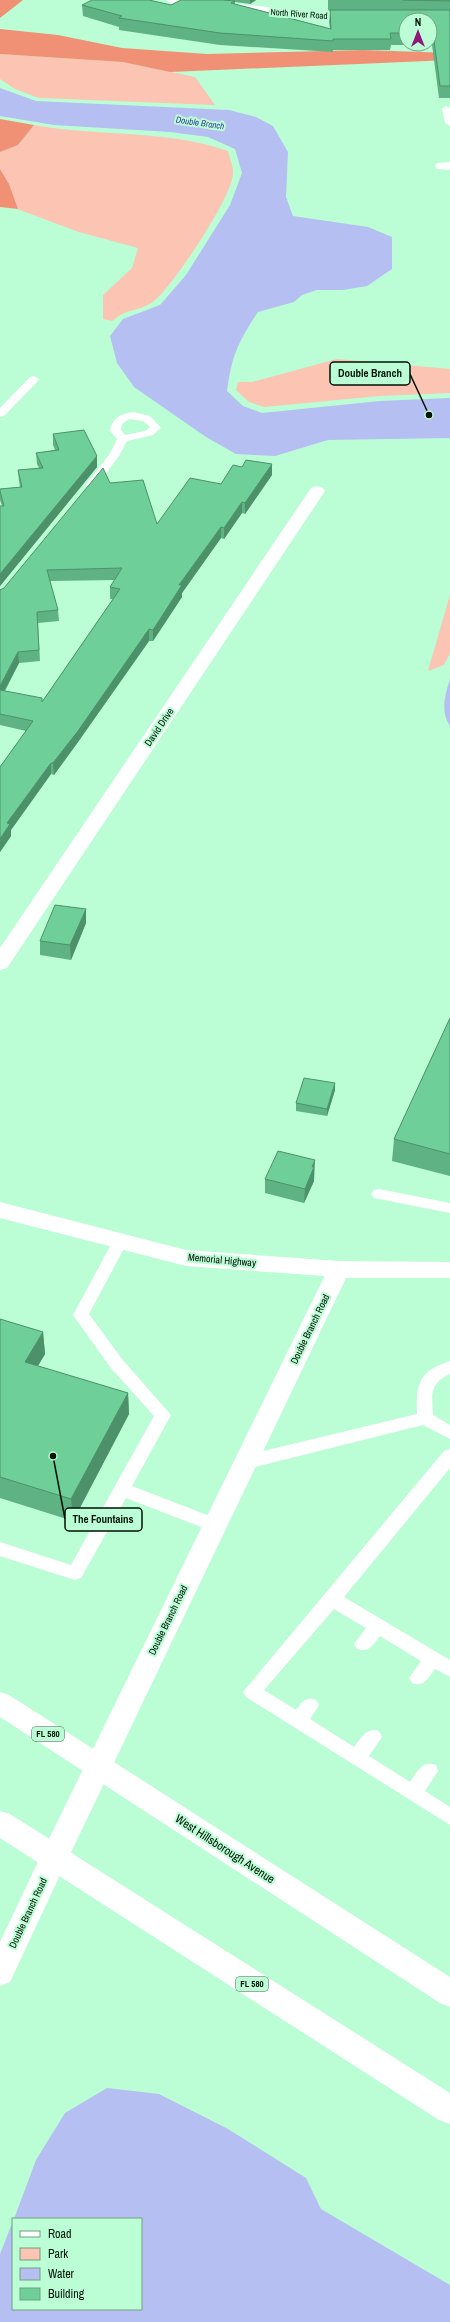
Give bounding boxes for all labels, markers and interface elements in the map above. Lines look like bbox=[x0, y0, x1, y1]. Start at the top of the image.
street label: North River Road bbox=[270, 6, 328, 22]
north arrow bbox=[398, 12, 438, 52]
text: N bbox=[415, 15, 421, 29]
water label: Double Branch bbox=[175, 114, 225, 132]
callout: Double Branch bbox=[330, 362, 410, 385]
text: Double Branch bbox=[338, 366, 402, 380]
street label: David Drive bbox=[142, 705, 177, 749]
street label: Memorial Highway bbox=[187, 1251, 258, 1270]
street label: Double Branch Road bbox=[287, 1292, 333, 1366]
callout: The Fountains bbox=[65, 1508, 142, 1531]
text: The Fountains bbox=[72, 1512, 134, 1526]
street label: Double Branch Road bbox=[145, 1583, 191, 1657]
road number: FL 580 bbox=[32, 1727, 64, 1741]
street label: West Hillsborough Avenue bbox=[172, 1811, 278, 1887]
street label: Double Branch Road bbox=[6, 1876, 50, 1950]
road number: FL 580 bbox=[236, 1977, 268, 1991]
legend bbox=[12, 2218, 142, 2310]
text: Road bbox=[48, 2226, 72, 2242]
text: Park bbox=[48, 2246, 68, 2262]
text: Water bbox=[48, 2266, 75, 2282]
text: Building bbox=[48, 2286, 85, 2302]

